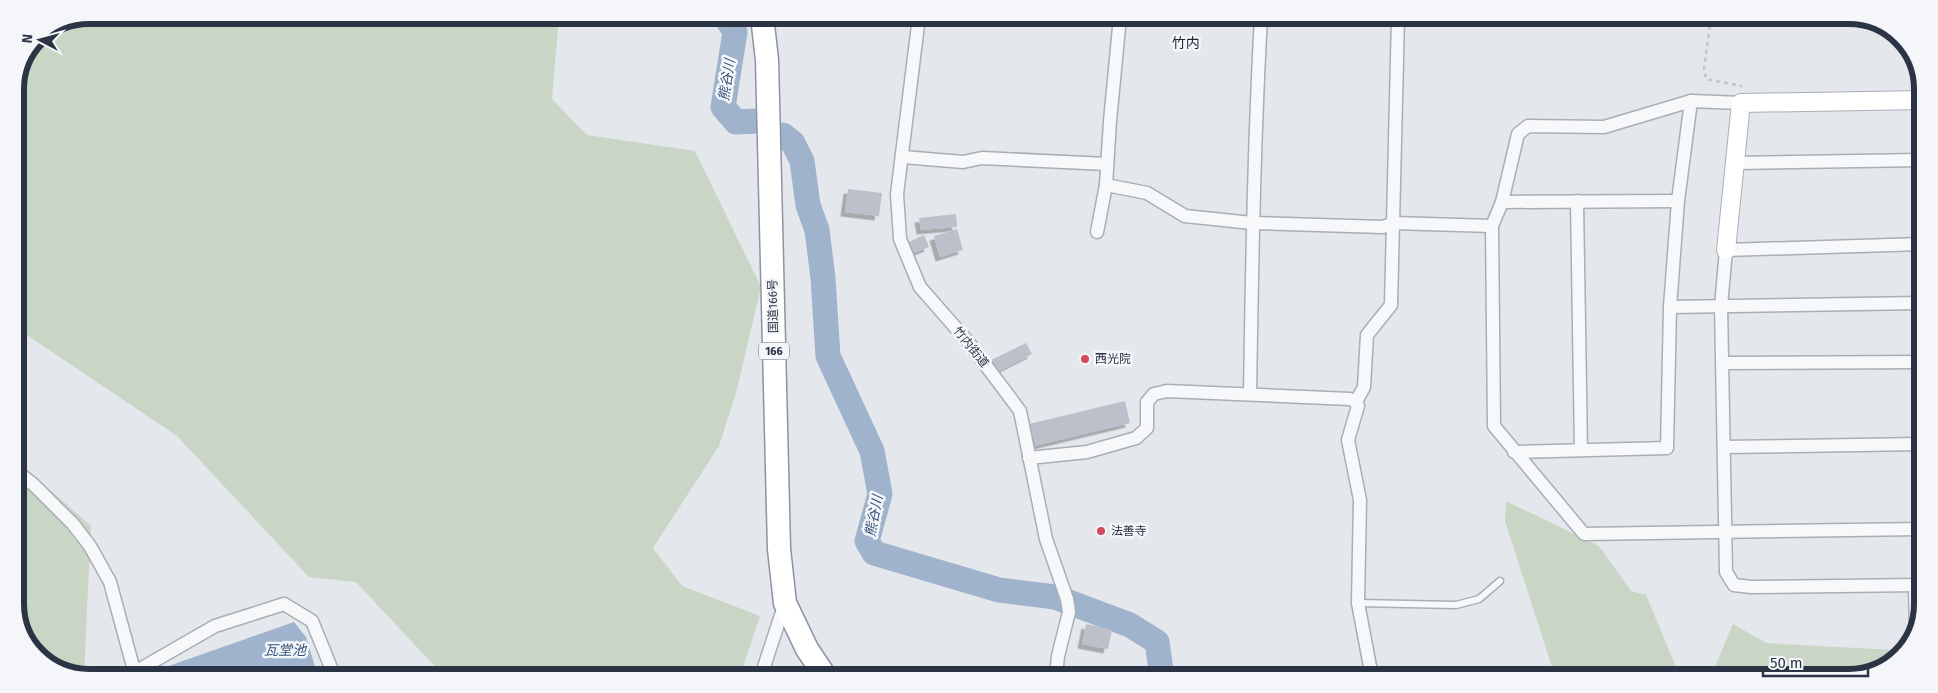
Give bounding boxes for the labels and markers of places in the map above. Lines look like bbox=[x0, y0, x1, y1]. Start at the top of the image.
place label: 西光院 bbox=[1095, 352, 1131, 366]
marker: 西光院 bbox=[1079, 353, 1091, 365]
place label: 法善寺 bbox=[1111, 524, 1147, 538]
marker: 法善寺 bbox=[1095, 525, 1107, 537]

